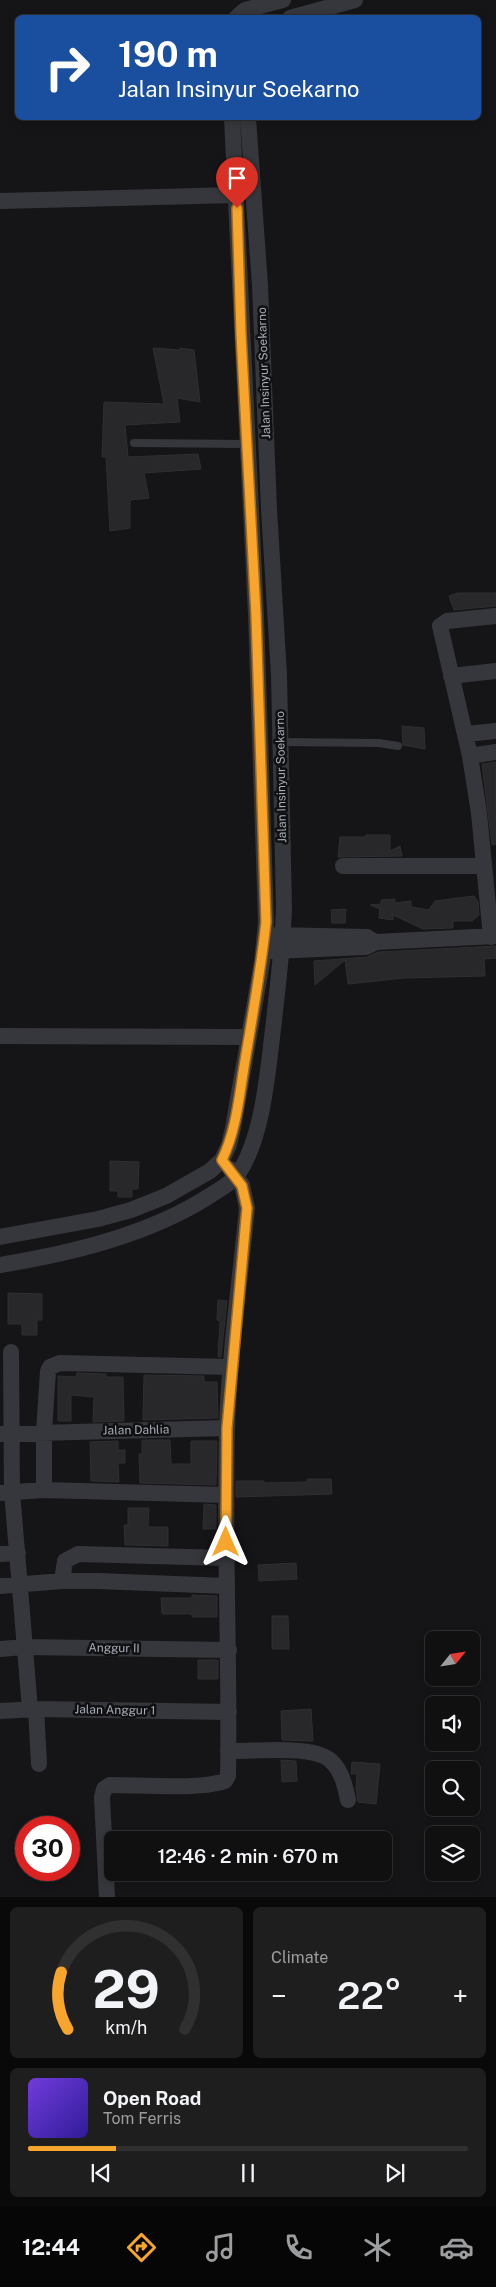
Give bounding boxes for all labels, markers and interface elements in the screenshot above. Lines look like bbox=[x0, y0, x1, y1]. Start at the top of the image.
text: 190 m bbox=[118, 34, 218, 75]
icon: right bbox=[35, 35, 100, 100]
text: Jalan Insinyur Soekarno bbox=[118, 76, 360, 102]
pin bbox=[216, 157, 258, 208]
icon: arrive bbox=[223, 164, 251, 192]
street label: Jalan Insinyur Soekarno bbox=[255, 307, 273, 439]
street label: Jalan Insinyur Soekarno bbox=[273, 711, 289, 843]
street label: Jalan Dahlia bbox=[103, 1422, 169, 1438]
position arrow bbox=[199, 1515, 251, 1567]
north arrow bbox=[425, 1631, 480, 1686]
map controls bbox=[425, 1631, 480, 1881]
street label: Anggur II bbox=[88, 1641, 140, 1655]
button: sound bbox=[425, 1696, 480, 1751]
street label: Jalan Anggur 1 bbox=[74, 1702, 156, 1718]
button: search bbox=[425, 1761, 480, 1816]
speed limit sign: 30 bbox=[15, 1816, 80, 1881]
button: layers bbox=[425, 1826, 480, 1881]
text: 12:46 · 2 min · 670 m bbox=[157, 1845, 339, 1867]
text: Climate bbox=[271, 1948, 328, 1967]
text: 29 bbox=[93, 1959, 160, 2020]
text: 22° bbox=[337, 1973, 402, 2018]
text: − bbox=[271, 1979, 287, 2012]
text: + bbox=[452, 1979, 468, 2012]
text: km/h bbox=[105, 2017, 148, 2038]
text: Open Road bbox=[103, 2087, 201, 2109]
text: Tom Ferris bbox=[103, 2109, 181, 2128]
icon: previous bbox=[87, 2159, 115, 2187]
icon: pause bbox=[234, 2159, 262, 2187]
icon: next bbox=[381, 2159, 409, 2187]
icon: directions bbox=[124, 2230, 159, 2265]
icon: music bbox=[203, 2230, 238, 2265]
icon: phone bbox=[281, 2230, 316, 2265]
icon: climate bbox=[360, 2230, 395, 2265]
icon: car bbox=[439, 2230, 474, 2265]
text: 12:44 bbox=[22, 2234, 80, 2260]

